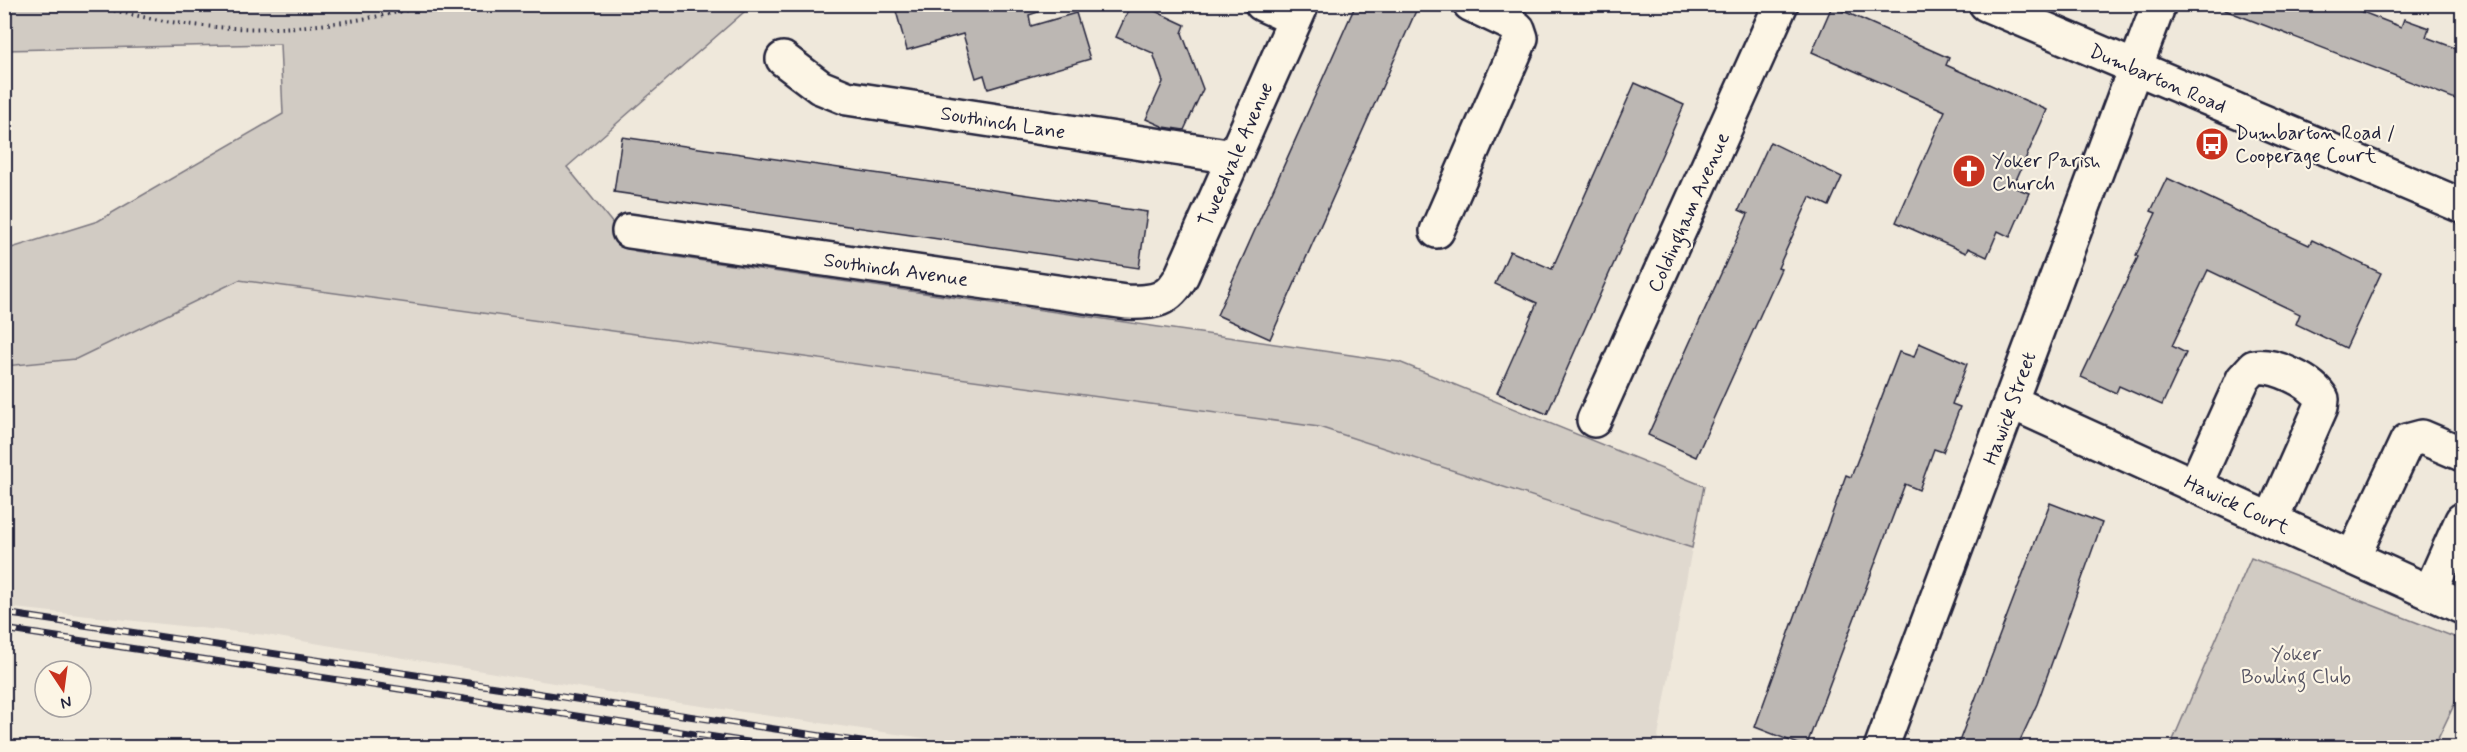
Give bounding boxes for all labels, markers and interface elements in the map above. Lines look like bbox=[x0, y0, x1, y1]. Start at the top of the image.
street label: Dumbarton Road bbox=[2085, 38, 2230, 120]
street label: Tweedvale Avenue bbox=[1192, 78, 1280, 231]
street label: Southinch Lane bbox=[938, 100, 1067, 147]
place label: Dumbarton Road / Cooperage Court bbox=[2235, 120, 2396, 170]
bus stop icon: Dumbarton Road / Cooperage Court bbox=[2194, 126, 2230, 162]
street label: Coldingham Avenue bbox=[1642, 128, 1739, 298]
place label: Yoker Parish Church bbox=[1992, 148, 2101, 198]
church icon: Yoker Parish Church bbox=[1951, 153, 1987, 189]
street label: Southinch Avenue bbox=[822, 247, 970, 294]
street label: Hawick Street bbox=[1978, 348, 2043, 469]
street label: Hawick Court bbox=[2179, 469, 2294, 542]
park label: Yoker Bowling Club bbox=[2241, 641, 2351, 693]
north arrow bbox=[33, 659, 93, 719]
text: N bbox=[58, 691, 74, 714]

